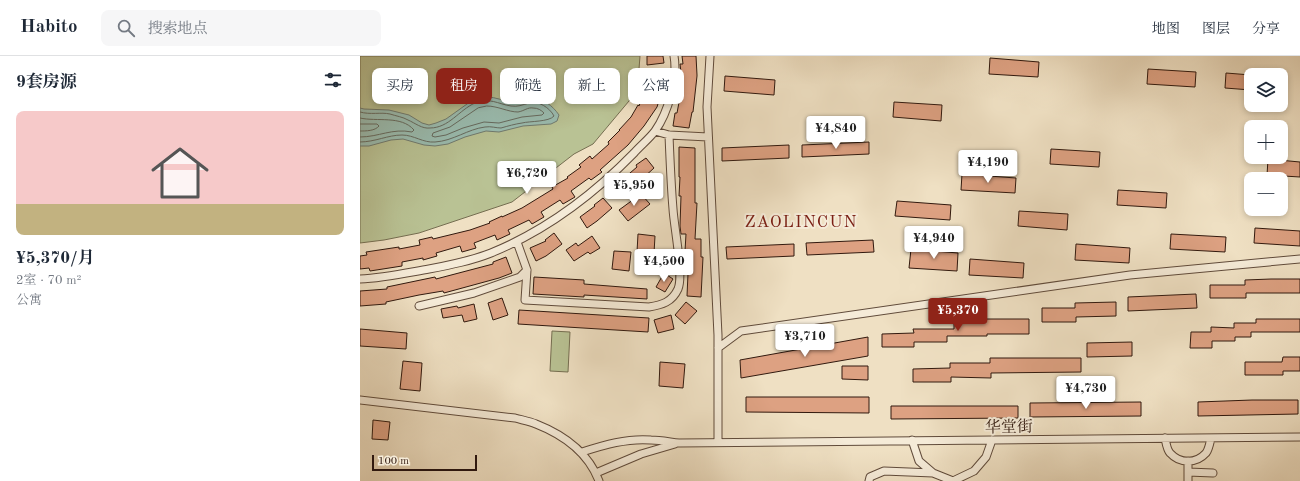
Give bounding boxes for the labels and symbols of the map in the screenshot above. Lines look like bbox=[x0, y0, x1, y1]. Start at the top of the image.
pin: ¥4,840 bbox=[803, 116, 869, 150]
pin: ¥4,190 bbox=[955, 150, 1021, 184]
pin: ¥6,720 bbox=[494, 161, 560, 195]
pin: ¥5,950 bbox=[601, 173, 667, 207]
district label: ZAOLINCUN bbox=[744, 214, 858, 231]
pin: ¥4,940 bbox=[901, 226, 967, 260]
pin: ¥4,500 bbox=[631, 249, 697, 283]
pin: ¥5,370 bbox=[925, 298, 991, 332]
pin: ¥3,710 bbox=[772, 324, 838, 358]
pin: ¥4,730 bbox=[1053, 376, 1119, 410]
street label: 华堂街 bbox=[985, 418, 1033, 436]
scale bar bbox=[372, 453, 477, 472]

